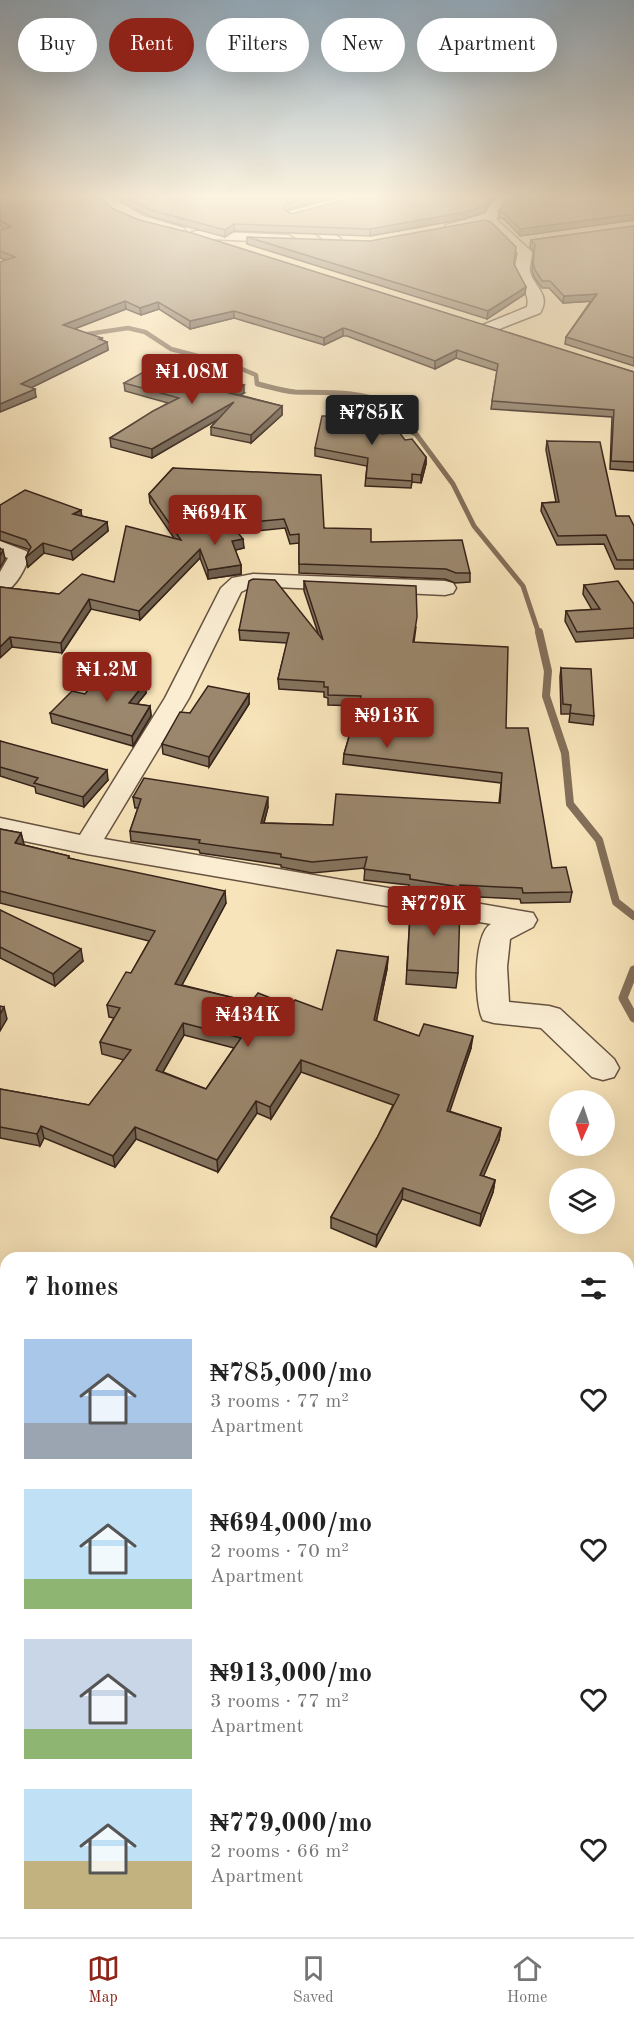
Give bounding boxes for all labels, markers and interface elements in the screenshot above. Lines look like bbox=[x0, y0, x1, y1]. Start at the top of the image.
chip: Buy bbox=[18, 18, 97, 72]
chip: Rent bbox=[109, 18, 194, 72]
chip: Filters bbox=[206, 18, 309, 72]
chip: New bbox=[321, 18, 405, 72]
chip: Apartment bbox=[417, 18, 557, 72]
pin: ₦1.08M bbox=[143, 354, 241, 405]
text: ₦1.08M bbox=[156, 363, 228, 383]
pin: ₦785K bbox=[330, 395, 414, 446]
text: ₦785K bbox=[340, 404, 404, 424]
pin: ₦694K bbox=[173, 495, 257, 546]
text: ₦694K bbox=[183, 504, 247, 524]
pin: ₦1.2M bbox=[65, 652, 149, 703]
text: ₦1.2M bbox=[76, 661, 138, 681]
pin: ₦913K bbox=[345, 698, 429, 749]
text: ₦913K bbox=[355, 707, 419, 727]
pin: ₦779K bbox=[392, 886, 476, 937]
text: ₦779K bbox=[402, 895, 466, 915]
pin: ₦434K bbox=[206, 997, 290, 1048]
text: ₦434K bbox=[216, 1006, 280, 1026]
north arrow bbox=[549, 1090, 615, 1156]
map controls bbox=[549, 1090, 615, 1234]
button: layers bbox=[549, 1168, 615, 1234]
icon: filters bbox=[577, 1272, 610, 1305]
text: 7 homes bbox=[24, 1275, 118, 1301]
text: ₦785,000/mo bbox=[210, 1361, 372, 1387]
icon: home bbox=[72, 1363, 144, 1435]
icon: heart bbox=[577, 1383, 610, 1416]
text: 3 rooms · 77 m² bbox=[210, 1392, 349, 1412]
text: Apartment bbox=[210, 1417, 304, 1437]
text: ₦694,000/mo bbox=[210, 1511, 372, 1537]
icon: home bbox=[72, 1513, 144, 1585]
icon: heart bbox=[577, 1533, 610, 1566]
text: 2 rooms · 70 m² bbox=[210, 1542, 349, 1562]
text: Apartment bbox=[210, 1567, 304, 1587]
text: ₦913,000/mo bbox=[210, 1661, 372, 1687]
icon: home bbox=[72, 1663, 144, 1735]
icon: heart bbox=[577, 1683, 610, 1716]
text: 3 rooms · 77 m² bbox=[210, 1692, 349, 1712]
text: Apartment bbox=[210, 1717, 304, 1737]
text: ₦779,000/mo bbox=[210, 1811, 372, 1837]
icon: home bbox=[72, 1813, 144, 1885]
icon: heart bbox=[577, 1833, 610, 1866]
text: 2 rooms · 66 m² bbox=[210, 1842, 349, 1862]
text: Apartment bbox=[210, 1867, 304, 1887]
tab: Map bbox=[87, 1952, 120, 2008]
tab: Saved bbox=[293, 1952, 334, 2008]
tab: Home bbox=[507, 1952, 547, 2008]

